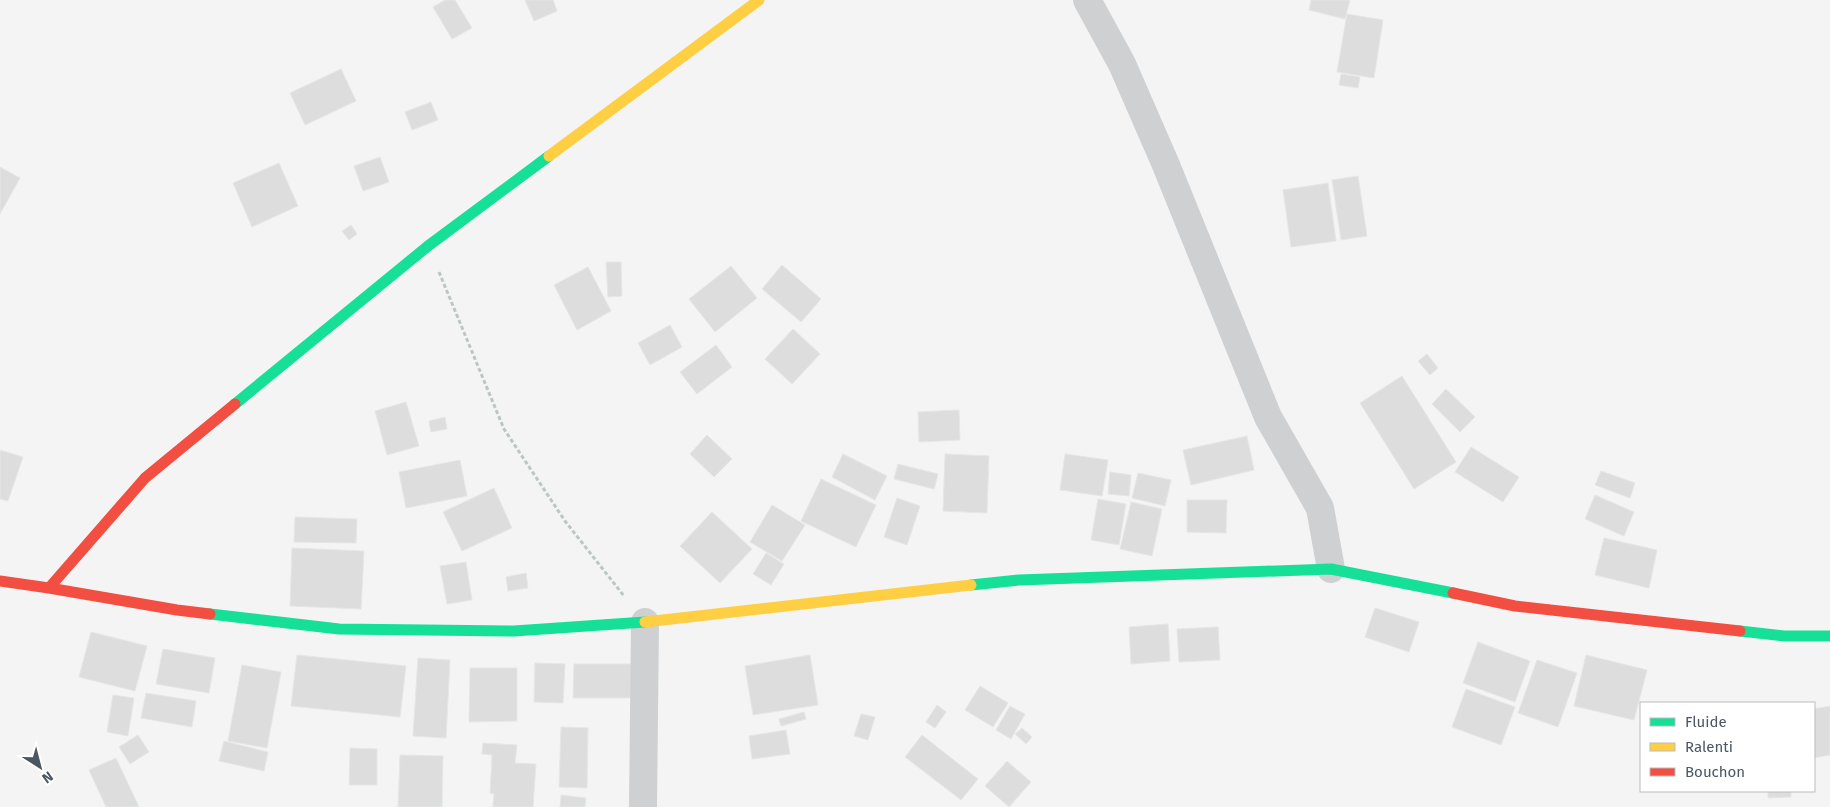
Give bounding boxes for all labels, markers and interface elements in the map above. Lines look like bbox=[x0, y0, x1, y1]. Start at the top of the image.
legend bbox=[1640, 702, 1815, 792]
text: Fluide bbox=[1685, 713, 1727, 731]
text: Ralenti bbox=[1685, 738, 1733, 756]
north arrow bbox=[15, 742, 65, 792]
text: Bouchon bbox=[1685, 763, 1745, 781]
text: N bbox=[39, 768, 56, 787]

